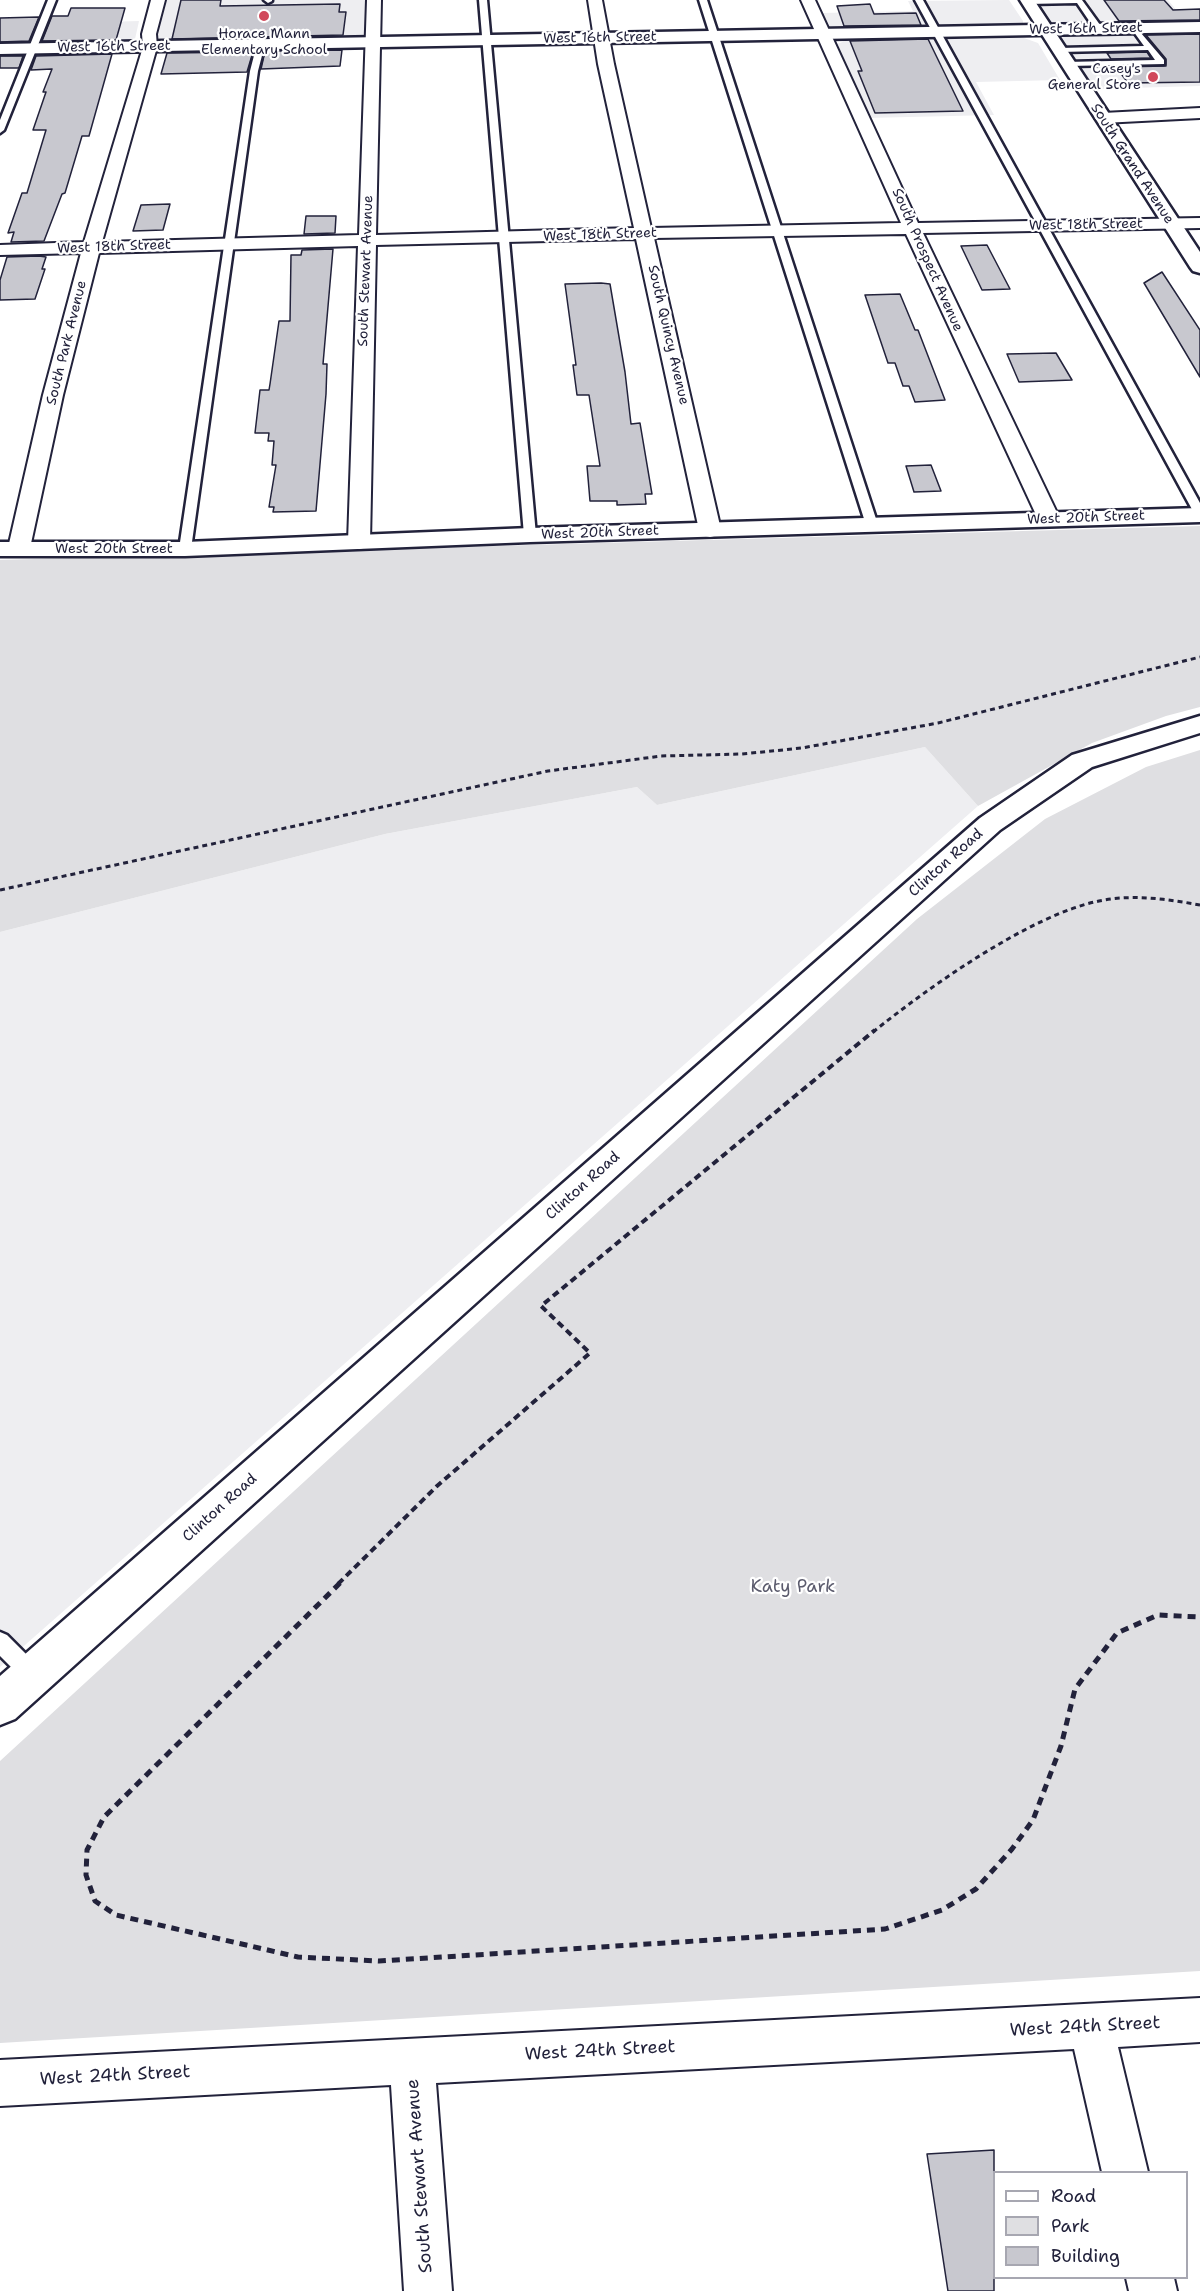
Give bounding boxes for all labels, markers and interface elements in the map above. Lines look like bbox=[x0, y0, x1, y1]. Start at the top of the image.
marker: Horace Mann Elementary School bbox=[257, 9, 271, 23]
street label: West 16th Street bbox=[1029, 20, 1143, 38]
place label: Horace Mann Elementary School bbox=[201, 26, 327, 58]
street label: West 16th Street bbox=[543, 29, 657, 47]
street label: West 16th Street bbox=[57, 38, 171, 56]
place label: Casey's General Store bbox=[1048, 61, 1141, 94]
marker: Casey's General Store bbox=[1146, 70, 1160, 84]
street label: South Grand Avenue bbox=[1087, 101, 1177, 227]
street label: South Prospect Avenue bbox=[888, 186, 966, 334]
street label: South Stewart Avenue bbox=[355, 195, 377, 347]
street label: West 18th Street bbox=[1029, 216, 1143, 234]
street label: West 18th Street bbox=[543, 225, 657, 245]
street label: West 18th Street bbox=[57, 237, 171, 257]
street label: South Quincy Avenue bbox=[644, 264, 692, 406]
street label: South Park Avenue bbox=[43, 279, 91, 407]
street label: West 20th Street bbox=[1027, 508, 1145, 528]
street label: West 20th Street bbox=[541, 523, 659, 543]
street label: West 20th Street bbox=[55, 541, 173, 557]
street label: Clinton Road bbox=[905, 825, 987, 901]
street label: Clinton Road bbox=[542, 1148, 624, 1224]
street label: Clinton Road bbox=[179, 1470, 261, 1546]
park label: Katy Park bbox=[751, 1576, 835, 1598]
street label: West 24th Street bbox=[1009, 2012, 1161, 2042]
street label: West 24th Street bbox=[524, 2036, 676, 2066]
street label: West 24th Street bbox=[39, 2061, 191, 2091]
street label: South Stewart Avenue bbox=[402, 2078, 438, 2274]
legend bbox=[993, 2171, 1188, 2279]
text: Road bbox=[1051, 2184, 1096, 2208]
text: Park bbox=[1051, 2214, 1090, 2238]
text: Building bbox=[1051, 2244, 1120, 2268]

